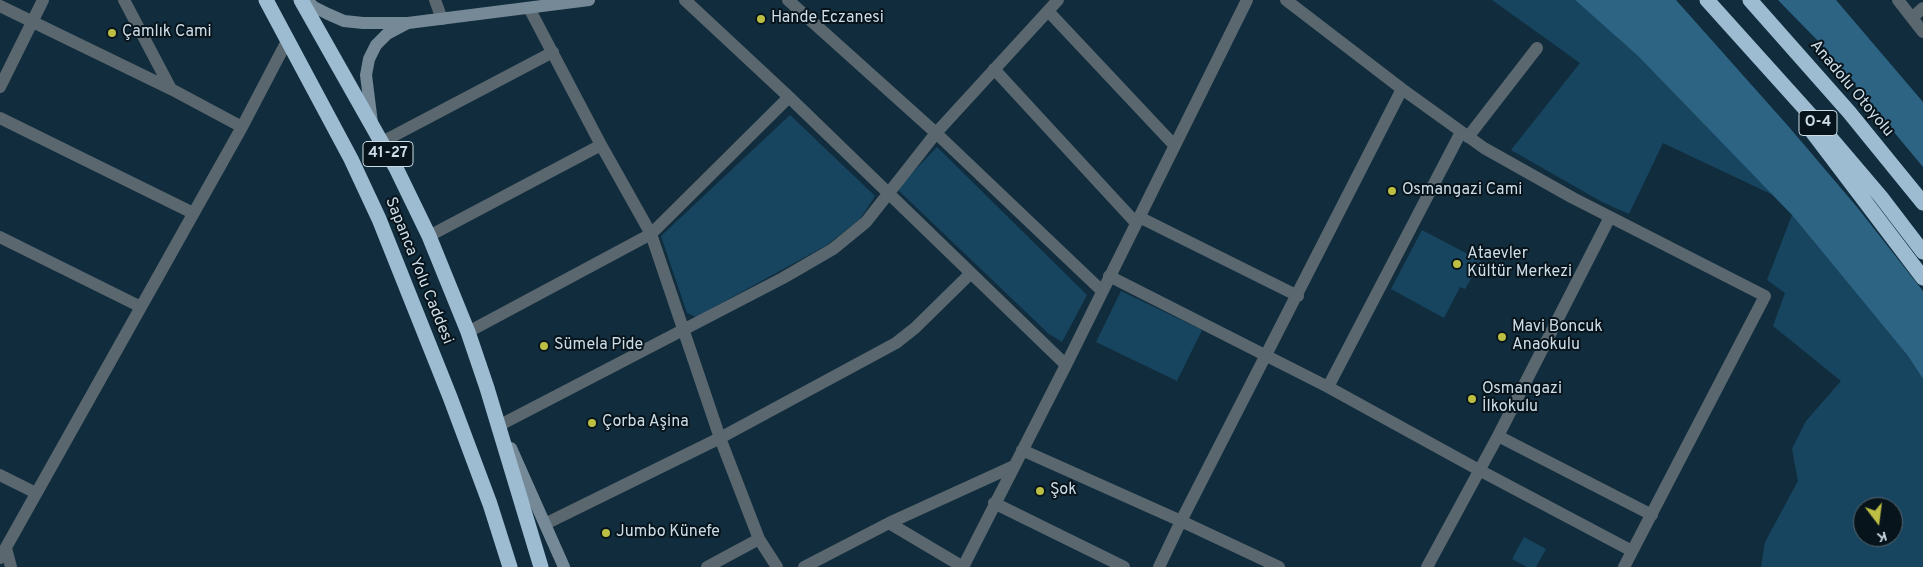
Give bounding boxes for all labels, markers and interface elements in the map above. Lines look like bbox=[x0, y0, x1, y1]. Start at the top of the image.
place label: Hande Eczanesi bbox=[771, 9, 884, 29]
marker: Hande Eczanesi bbox=[755, 13, 767, 25]
place label: Çamlık Cami bbox=[122, 23, 212, 43]
marker: Çamlık Cami bbox=[106, 27, 118, 39]
street label: Anadolu Otoyolu bbox=[1805, 37, 1897, 141]
road number: O-4 bbox=[1799, 110, 1837, 136]
road number: 41-27 bbox=[363, 142, 413, 166]
place label: Osmangazi Cami bbox=[1402, 181, 1522, 201]
marker: Osmangazi Cami bbox=[1386, 185, 1398, 197]
street label: Sapanca Yolu Caddesi bbox=[380, 195, 456, 347]
place label: Ataevler Kültür Merkezi bbox=[1467, 245, 1572, 283]
marker: Ataevler Kültür Merkezi bbox=[1451, 258, 1463, 270]
place label: Mavi Boncuk Anaokulu bbox=[1512, 318, 1603, 356]
marker: Mavi Boncuk Anaokulu bbox=[1496, 331, 1508, 343]
place label: Sümela Pide bbox=[554, 336, 643, 356]
marker: Sümela Pide bbox=[538, 340, 550, 352]
place label: Osmangazi İlkokulu bbox=[1482, 380, 1562, 418]
marker: Osmangazi İlkokulu bbox=[1466, 393, 1478, 405]
place label: Çorba Aşina bbox=[602, 413, 689, 433]
marker: Çorba Aşina bbox=[586, 417, 598, 429]
place label: Şok bbox=[1050, 481, 1077, 501]
marker: Şok bbox=[1034, 485, 1046, 497]
north arrow bbox=[1853, 497, 1903, 547]
place label: Jumbo Künefe bbox=[616, 523, 720, 543]
marker: Jumbo Künefe bbox=[600, 527, 612, 539]
text: K bbox=[1875, 527, 1889, 545]

